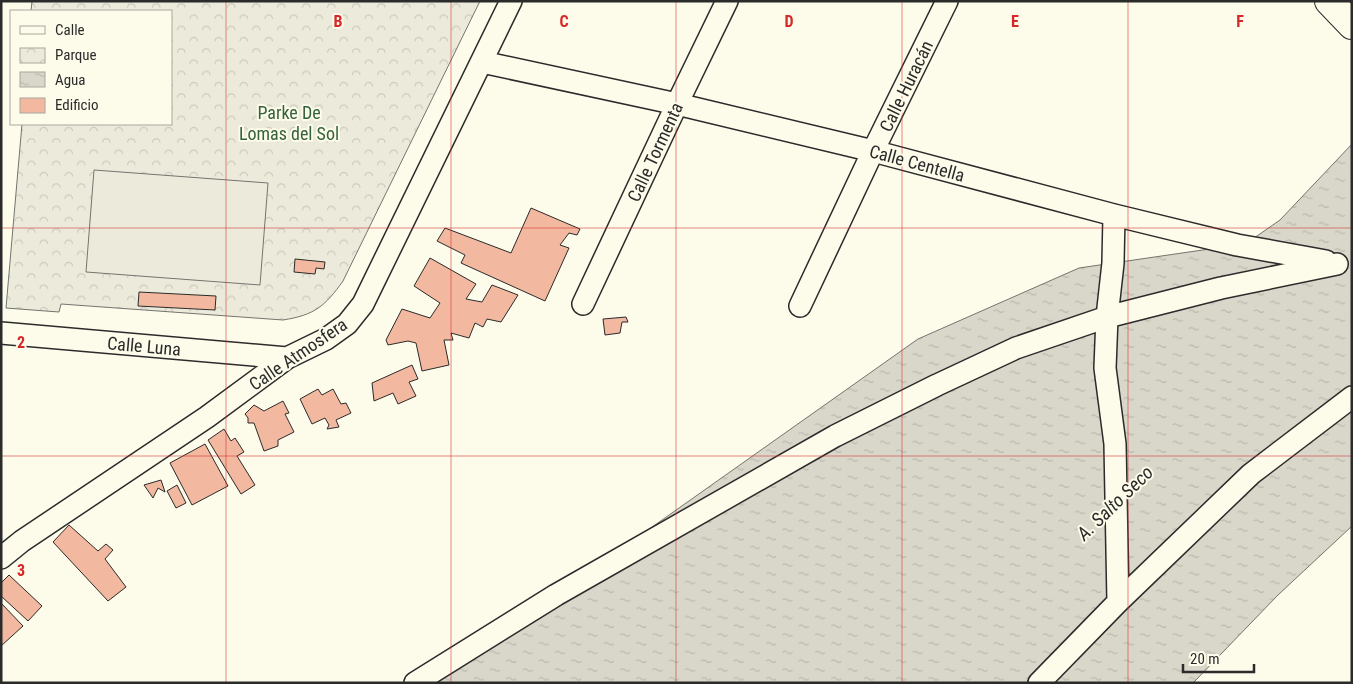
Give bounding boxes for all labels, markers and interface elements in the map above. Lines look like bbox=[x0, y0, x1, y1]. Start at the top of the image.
legend bbox=[10, 10, 172, 125]
text: B bbox=[334, 12, 343, 31]
text: C bbox=[559, 12, 569, 31]
text: D bbox=[784, 12, 794, 31]
text: E bbox=[1011, 12, 1019, 31]
text: F bbox=[1236, 12, 1244, 31]
text: Calle bbox=[55, 21, 85, 39]
street label: Calle Huracán bbox=[875, 37, 937, 135]
text: Parque bbox=[55, 46, 97, 64]
text: Agua bbox=[55, 71, 85, 89]
text: Edificio bbox=[55, 96, 98, 114]
street label: Calle Tormenta bbox=[623, 99, 687, 205]
park label: Parke De Lomas del Sol bbox=[239, 102, 339, 144]
street label: Calle Centella bbox=[867, 140, 967, 186]
street label: Calle Atmosfera bbox=[245, 314, 351, 394]
street label: Calle Luna bbox=[106, 332, 182, 360]
text: 2 bbox=[17, 333, 25, 352]
water label: A. Salto Seco bbox=[1071, 461, 1158, 546]
text: 3 bbox=[17, 561, 25, 580]
scale bar bbox=[1183, 642, 1254, 674]
text: 20 m bbox=[1190, 650, 1220, 668]

